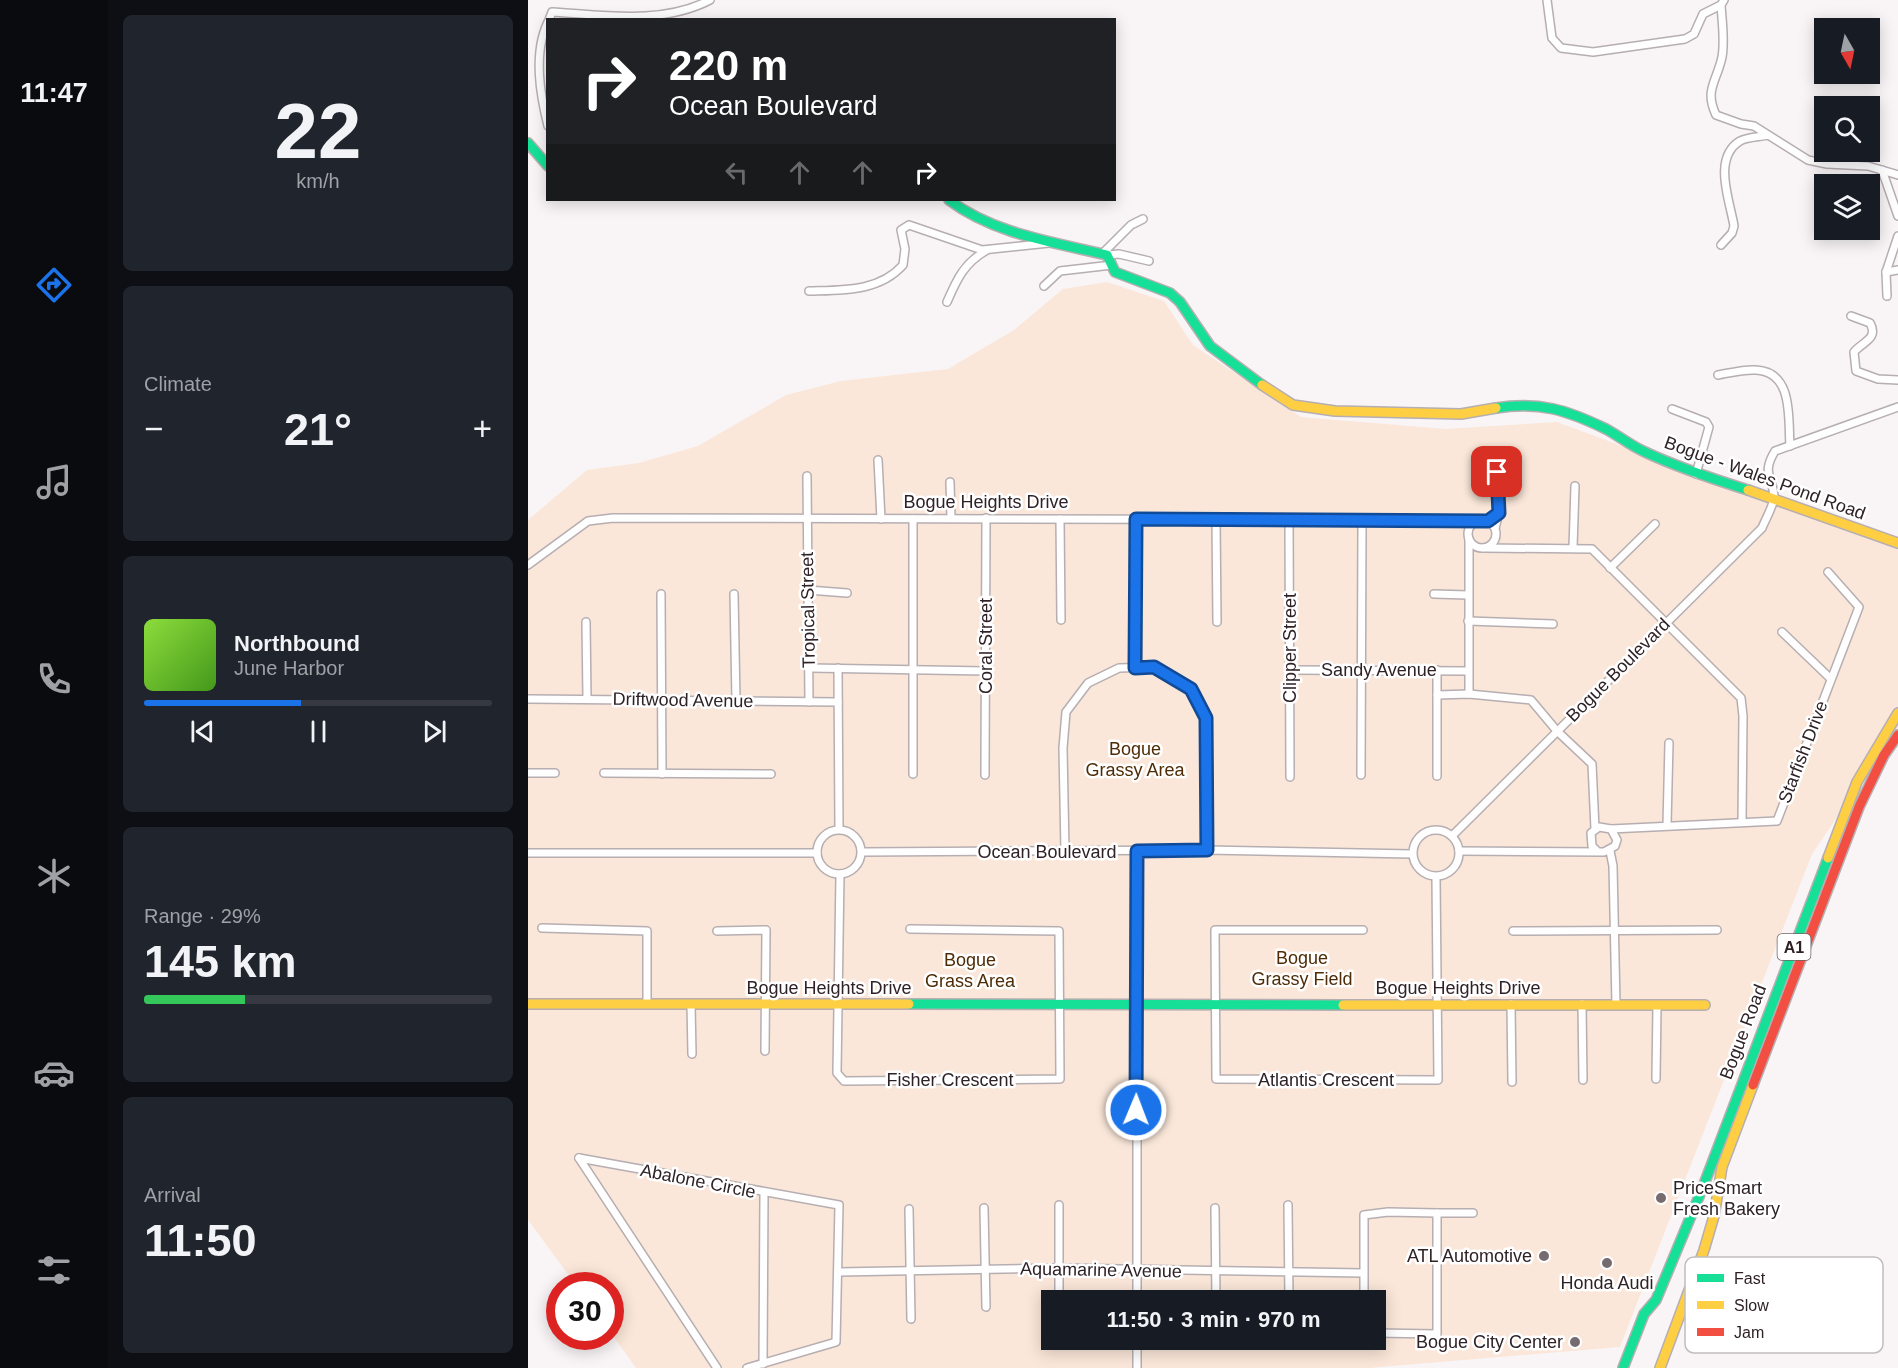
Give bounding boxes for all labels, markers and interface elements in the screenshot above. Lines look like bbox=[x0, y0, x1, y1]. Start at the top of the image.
north arrow bbox=[1814, 18, 1880, 84]
map controls bbox=[1814, 18, 1880, 240]
icon: right bbox=[570, 42, 648, 120]
text: 220 m bbox=[669, 42, 788, 89]
text: 11:47 bbox=[20, 78, 88, 108]
text: 22 bbox=[275, 87, 361, 175]
text: Ocean Boulevard bbox=[669, 91, 878, 121]
button: search bbox=[1814, 96, 1880, 162]
icon: left bbox=[720, 156, 753, 189]
icon: ahead bbox=[783, 156, 816, 189]
icon: ahead bbox=[846, 156, 879, 189]
icon: right bbox=[909, 156, 942, 189]
text: km/h bbox=[296, 170, 340, 192]
button: layers bbox=[1814, 174, 1880, 240]
icon: directions bbox=[33, 264, 75, 306]
text: Climate bbox=[144, 373, 212, 395]
text: 21° bbox=[284, 404, 352, 455]
text: − bbox=[144, 410, 163, 447]
text: + bbox=[473, 410, 492, 447]
street label: Bogue - Wales Pond Road bbox=[1662, 432, 1868, 524]
pin bbox=[1471, 446, 1522, 497]
icon: arrive bbox=[1480, 455, 1513, 488]
icon: music bbox=[33, 461, 75, 503]
street label: Bogue Heights Drive bbox=[903, 492, 1069, 512]
street label: Tropical Street bbox=[797, 552, 819, 668]
street label: Clipper Street bbox=[1280, 593, 1300, 703]
street label: Coral Street bbox=[976, 598, 996, 694]
street label: Bogue Boulevard bbox=[1562, 614, 1674, 726]
text: Northbound bbox=[234, 631, 360, 656]
text: June Harbor bbox=[234, 657, 344, 679]
icon: phone bbox=[33, 658, 75, 700]
street label: Sandy Avenue bbox=[1321, 660, 1437, 680]
street label: Driftwood Avenue bbox=[612, 689, 754, 711]
street label: Starfish Drive bbox=[1774, 698, 1832, 806]
icon: previous bbox=[186, 715, 219, 748]
icon: pause bbox=[302, 715, 335, 748]
icon: next bbox=[418, 715, 451, 748]
park label: Bogue Grassy Area bbox=[1085, 739, 1186, 780]
street label: Ocean Boulevard bbox=[977, 842, 1117, 862]
icon: climate bbox=[33, 855, 75, 897]
text: Range · 29% bbox=[144, 905, 261, 927]
road number: A1 bbox=[1778, 934, 1810, 960]
text: 145 km bbox=[144, 936, 297, 987]
park label: Bogue Grassy Field bbox=[1251, 948, 1353, 989]
park label: Bogue Grass Area bbox=[925, 950, 1016, 991]
street label: Bogue Heights Drive bbox=[746, 978, 912, 998]
street label: Bogue Heights Drive bbox=[1375, 978, 1541, 998]
street label: Bogue Road bbox=[1716, 982, 1770, 1082]
icon: car bbox=[33, 1052, 75, 1094]
street label: Fisher Crescent bbox=[886, 1070, 1014, 1090]
street label: Atlantis Crescent bbox=[1258, 1070, 1394, 1090]
position arrow bbox=[1104, 1078, 1168, 1142]
street label: Abalone Circle bbox=[639, 1160, 757, 1202]
place label: PriceSmart Fresh Bakery bbox=[1673, 1178, 1780, 1219]
text: Arrival bbox=[144, 1184, 201, 1206]
marker: PriceSmart Fresh Bakery bbox=[1654, 1191, 1668, 1205]
text: 11:50 bbox=[144, 1215, 257, 1266]
place label: ATL Automotive bbox=[1407, 1246, 1532, 1266]
icon: filters bbox=[33, 1249, 75, 1291]
marker: ATL Automotive bbox=[1537, 1249, 1551, 1263]
marker: Honda Audi bbox=[1600, 1256, 1614, 1270]
legend bbox=[1685, 1257, 1883, 1353]
street label: Aquamarine Avenue bbox=[1020, 1259, 1182, 1281]
text: Fast bbox=[1734, 1270, 1766, 1287]
speed limit sign: 30 bbox=[546, 1272, 624, 1350]
place label: Honda Audi bbox=[1560, 1273, 1654, 1293]
text: Slow bbox=[1734, 1297, 1769, 1314]
text: 11:50 · 3 min · 970 m bbox=[1107, 1307, 1321, 1332]
text: Jam bbox=[1734, 1324, 1764, 1341]
place label: Bogue City Center bbox=[1416, 1332, 1563, 1352]
marker: Bogue City Center bbox=[1568, 1335, 1582, 1349]

